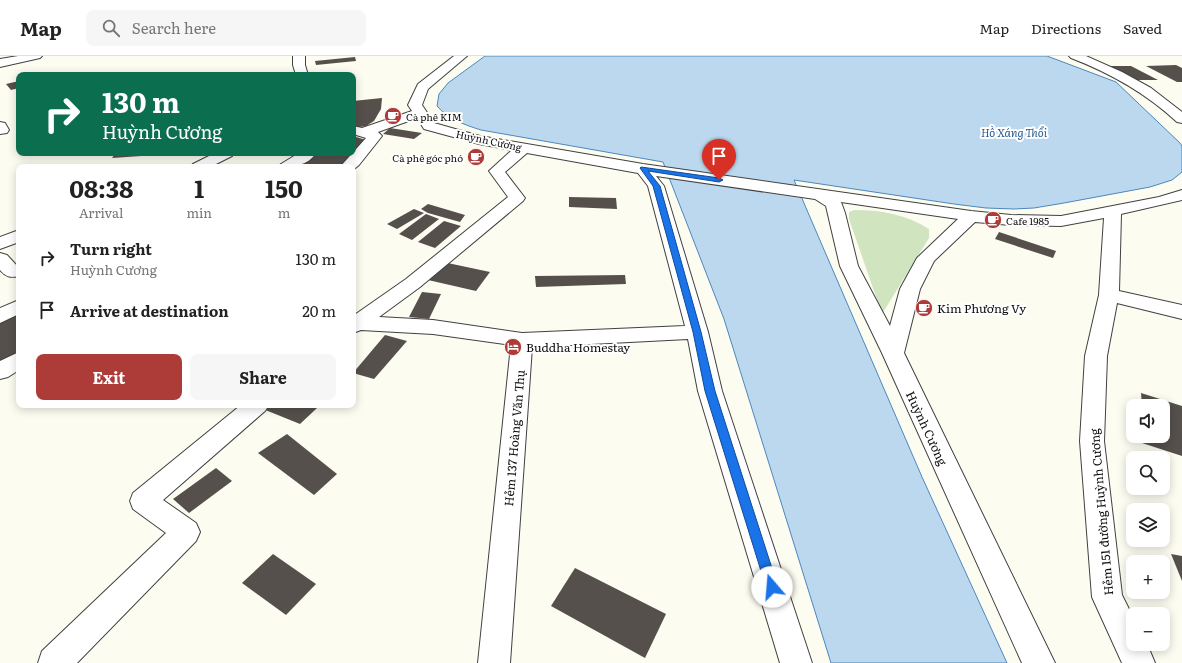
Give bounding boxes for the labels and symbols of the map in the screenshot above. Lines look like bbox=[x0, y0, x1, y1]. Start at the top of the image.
cafe icon: Cà phê KIM bbox=[383, 106, 403, 126]
place label: Cà phê KIM bbox=[406, 109, 462, 124]
water label: Hồ Xáng Thổi bbox=[981, 124, 1048, 140]
street label: Huỳnh Cương bbox=[455, 126, 524, 154]
pin bbox=[702, 139, 736, 180]
cafe icon: Cà phê góc phó bbox=[466, 147, 486, 167]
place label: Cà phê góc phó bbox=[392, 150, 463, 165]
cafe icon: Cafe 1985 bbox=[983, 210, 1003, 230]
place label: Cafe 1985 bbox=[1006, 213, 1049, 228]
cafe icon: Kim Phương Vy bbox=[914, 298, 934, 318]
place label: Kim Phương Vy bbox=[937, 299, 1026, 317]
hotel icon: Buddha Homestay bbox=[503, 337, 523, 357]
place label: Buddha Homestay bbox=[526, 338, 630, 356]
street label: Hẻm 137 Hoàng Văn Thụ bbox=[499, 369, 529, 507]
street label: Huỳnh Cương bbox=[902, 388, 952, 468]
street label: Hẻm 151 đường Huỳnh Cương bbox=[1085, 427, 1117, 596]
position arrow bbox=[751, 566, 793, 608]

